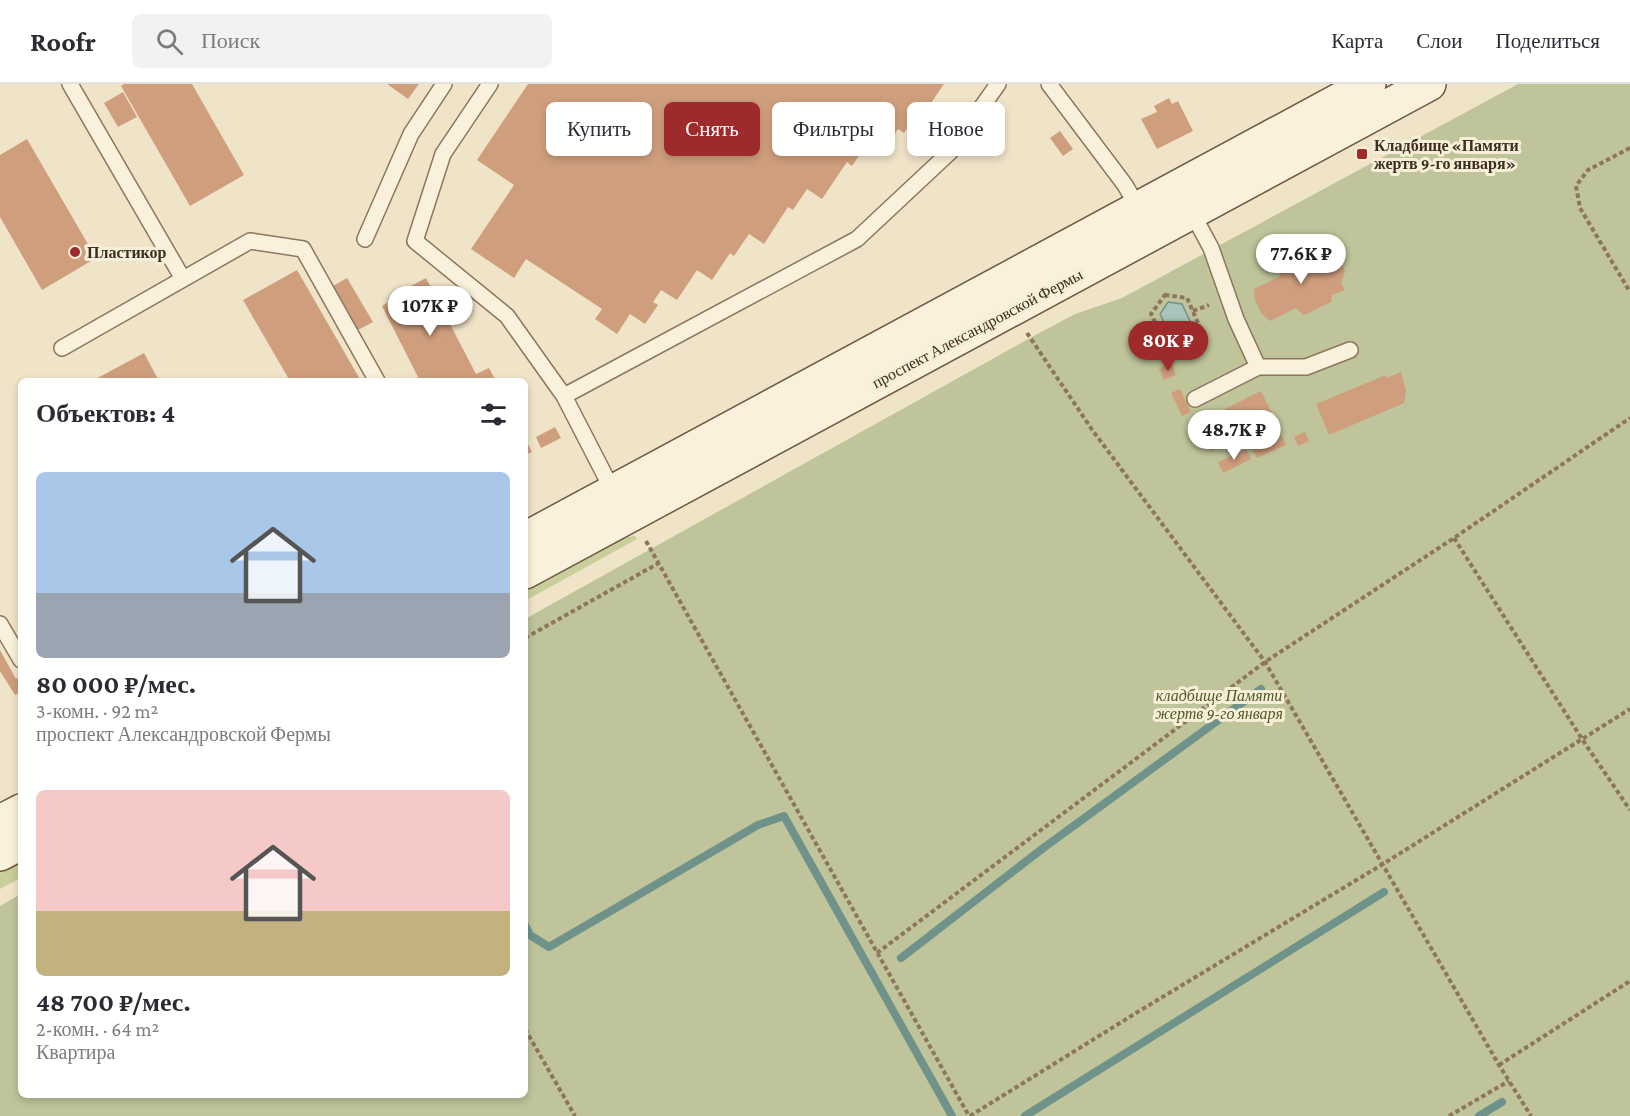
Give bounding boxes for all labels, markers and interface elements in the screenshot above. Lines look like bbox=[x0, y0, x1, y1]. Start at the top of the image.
search box bbox=[132, 14, 552, 68]
icon: search bbox=[153, 25, 186, 58]
text: Roofr bbox=[30, 26, 96, 57]
text: Поиск bbox=[201, 28, 260, 53]
text: Карта bbox=[1331, 29, 1383, 53]
text: Слои bbox=[1416, 29, 1462, 53]
text: Поделиться bbox=[1495, 29, 1600, 53]
chip: Купить bbox=[546, 102, 652, 156]
chip: Снять bbox=[664, 102, 760, 156]
chip: Фильтры bbox=[772, 102, 895, 156]
chip: Новое bbox=[907, 102, 1005, 156]
place label: Кладбище «Памяти жертв 9-го января» bbox=[1374, 137, 1519, 173]
marker: Кладбище «Памяти жертв 9-го января» bbox=[1355, 147, 1369, 161]
pin: 77.6K ₽ bbox=[1246, 234, 1356, 285]
text: 77.6K ₽ bbox=[1270, 242, 1332, 264]
place label: Пластикор bbox=[87, 244, 167, 262]
marker: Пластикор bbox=[68, 245, 82, 259]
street label: проспект Александровской Фермы bbox=[869, 265, 1086, 392]
pin: 107K ₽ bbox=[381, 286, 479, 337]
text: 107K ₽ bbox=[402, 294, 458, 316]
pin: 80K ₽ bbox=[1126, 321, 1210, 372]
text: 80K ₽ bbox=[1142, 329, 1194, 351]
icon: filters bbox=[477, 398, 510, 431]
text: Объектов: 4 bbox=[36, 399, 175, 428]
pin: 48.7K ₽ bbox=[1179, 410, 1289, 461]
text: 48.7K ₽ bbox=[1202, 418, 1266, 440]
icon: home bbox=[219, 511, 327, 619]
text: 80 000 ₽/мес. bbox=[36, 670, 196, 699]
park label: кладбище Памяти жертв 9-го января bbox=[1155, 687, 1283, 723]
text: 3-комн. · 92 m² bbox=[36, 700, 158, 722]
text: проспект Александровской Фермы bbox=[36, 723, 331, 745]
icon: home bbox=[219, 829, 327, 937]
text: 48 700 ₽/мес. bbox=[36, 988, 191, 1017]
text: 2-комн. · 64 m² bbox=[36, 1018, 159, 1040]
text: Квартира bbox=[36, 1041, 115, 1063]

